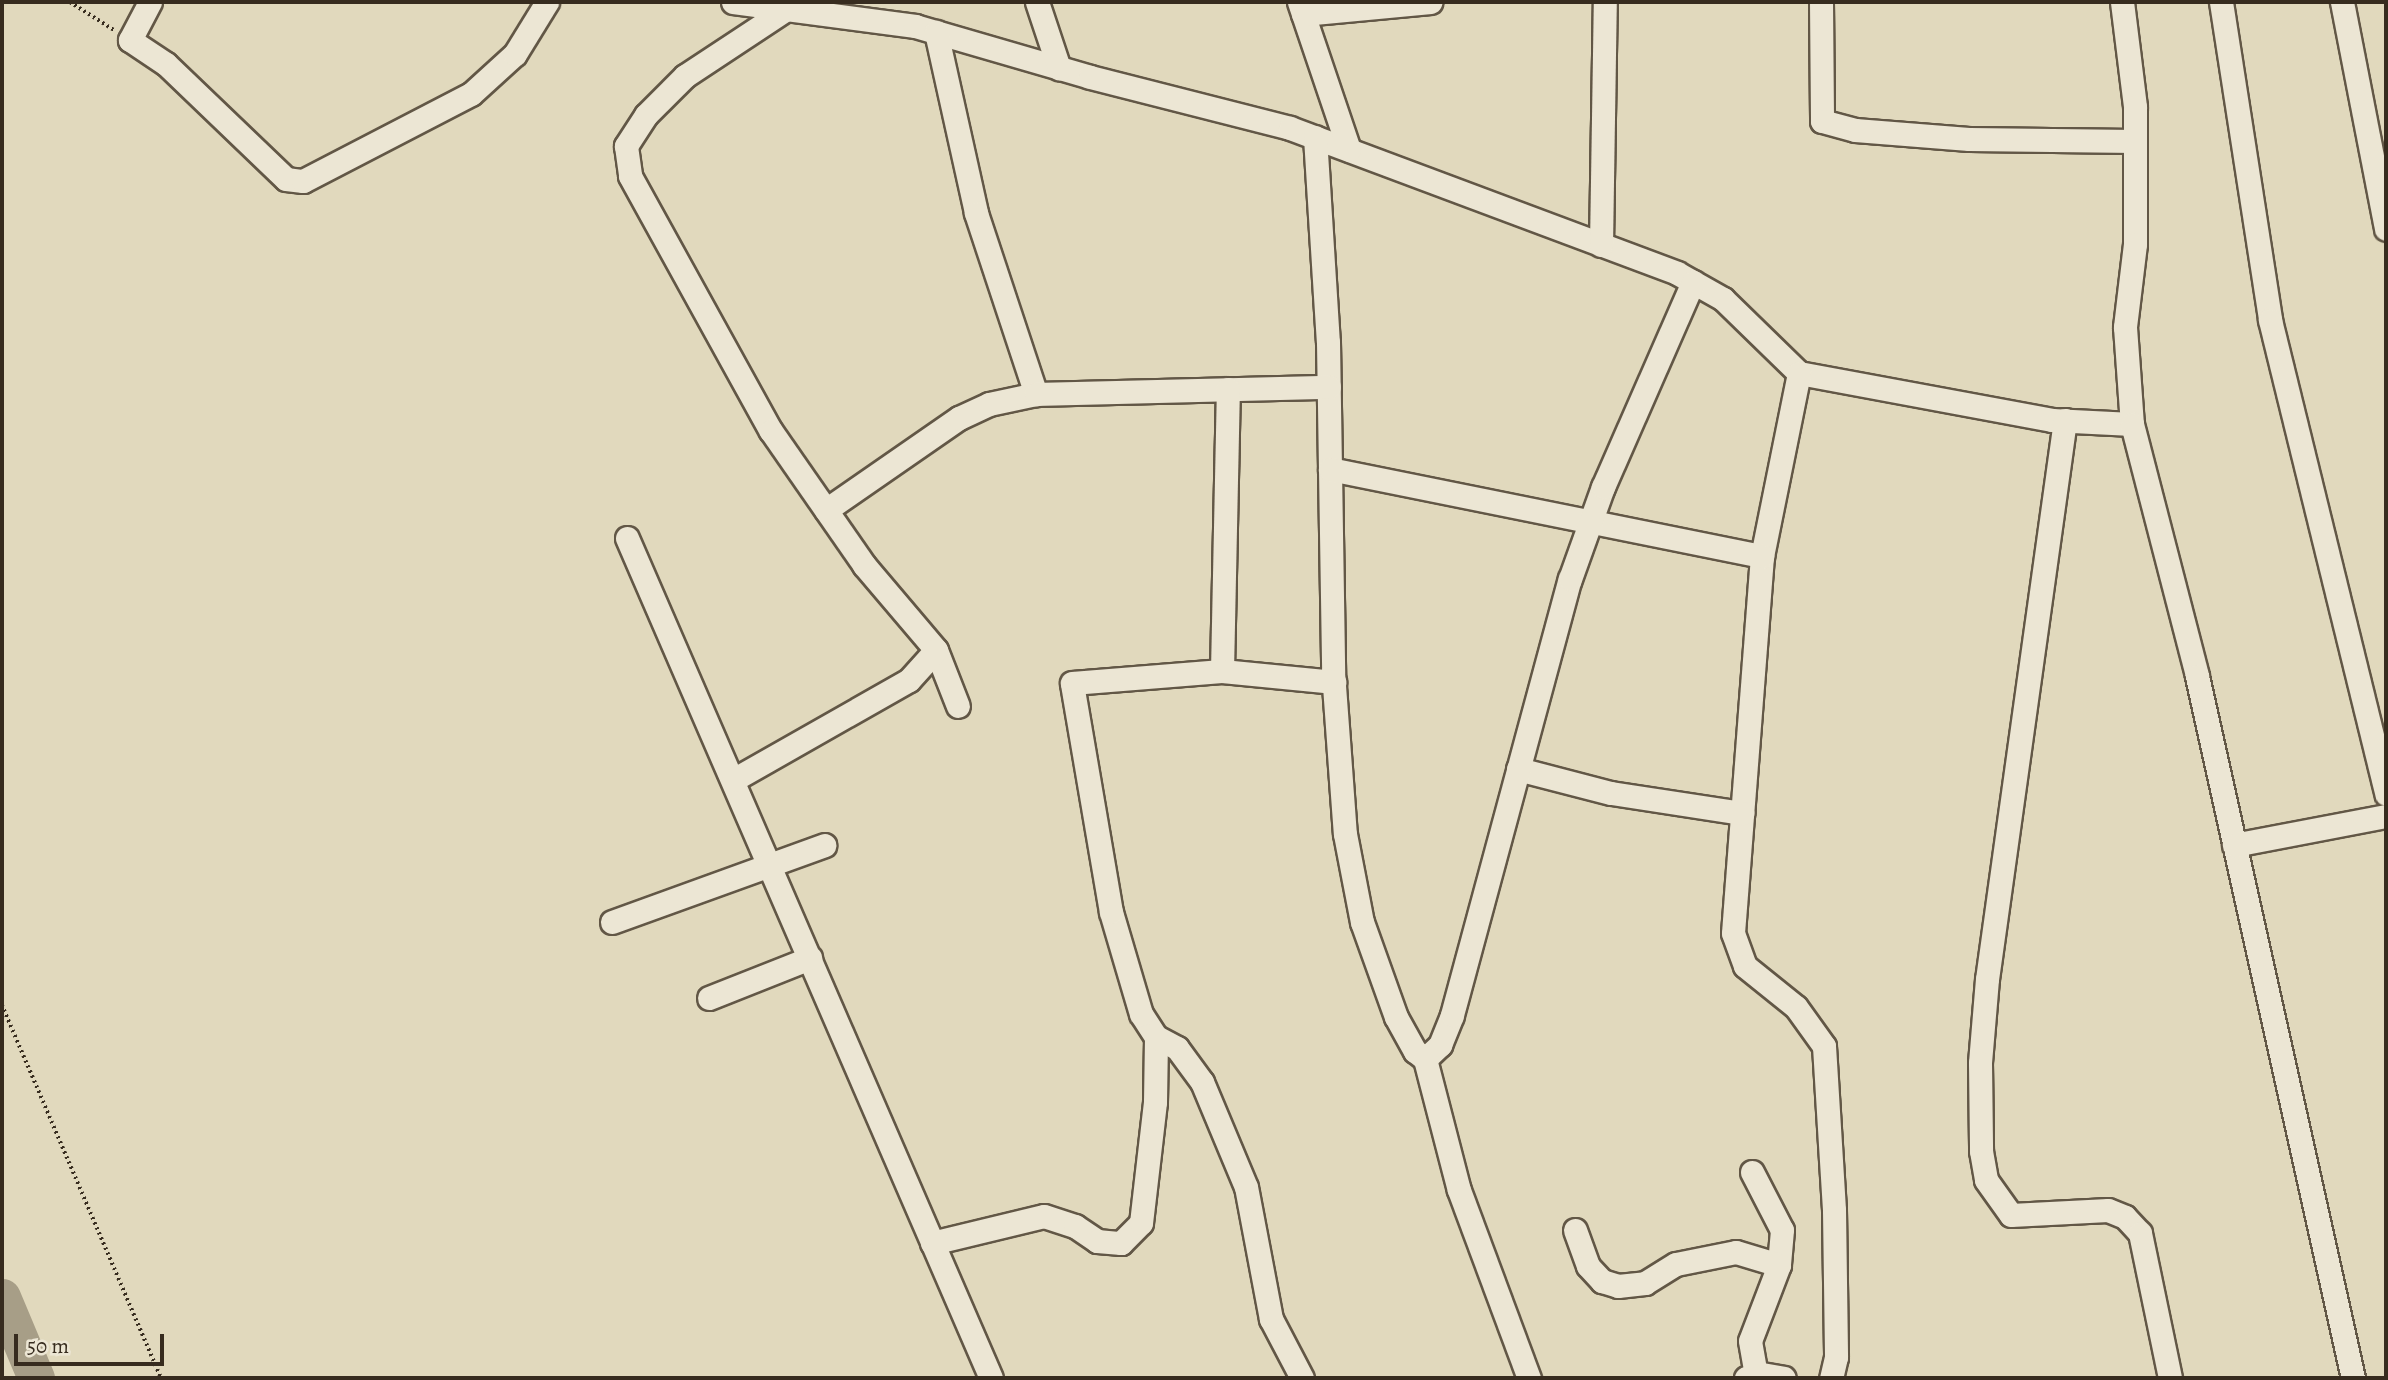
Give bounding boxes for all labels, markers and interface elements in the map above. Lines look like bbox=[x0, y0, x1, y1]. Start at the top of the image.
scale bar bbox=[18, 1320, 168, 1364]
text: 50 m bbox=[27, 1332, 69, 1360]

